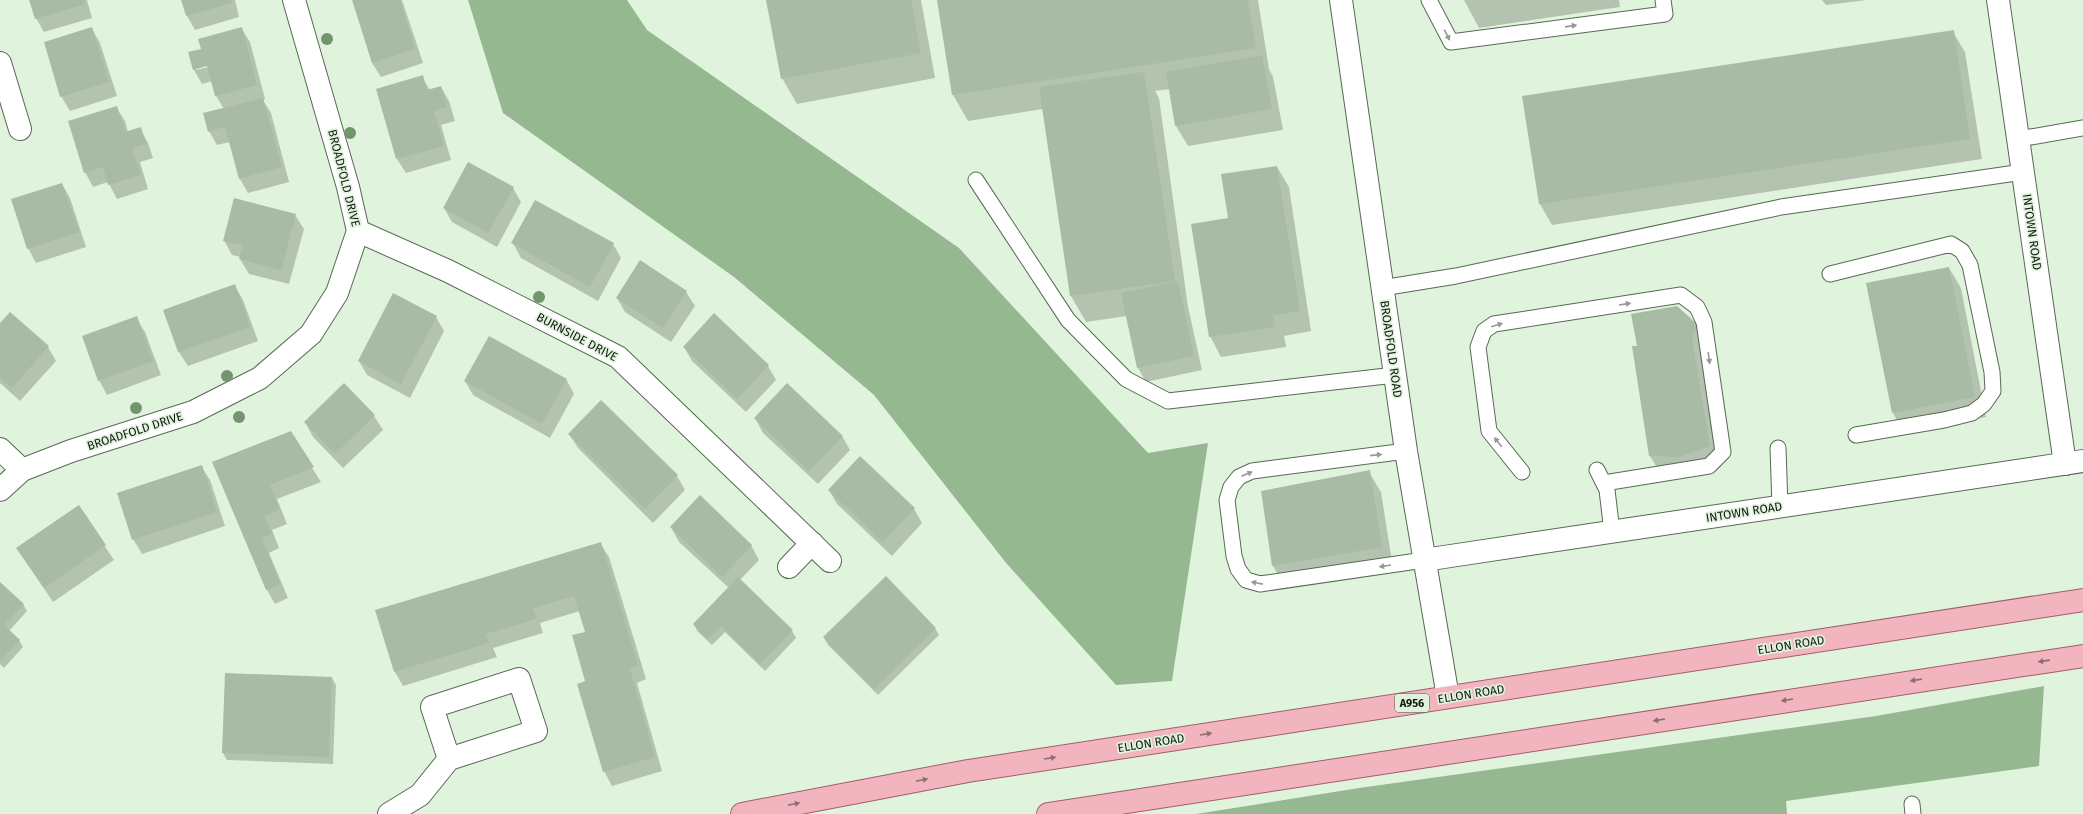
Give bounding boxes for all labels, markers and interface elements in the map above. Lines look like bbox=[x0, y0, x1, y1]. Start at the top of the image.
one-way arrow bbox=[1565, 23, 1577, 29]
one-way arrow bbox=[1444, 29, 1450, 40]
street label: BROADFOLD DRIVE bbox=[325, 128, 363, 228]
street label: INTOWN ROAD bbox=[2020, 193, 2044, 271]
street label: BROADFOLD ROAD bbox=[1377, 299, 1405, 399]
one-way arrow bbox=[1619, 301, 1631, 307]
street label: BURNSIDE DRIVE bbox=[534, 310, 620, 364]
one-way arrow bbox=[1492, 322, 1504, 328]
one-way arrow bbox=[1706, 352, 1712, 364]
street label: BROADFOLD DRIVE bbox=[85, 409, 185, 453]
one-way arrow bbox=[1493, 436, 1502, 447]
one-way arrow bbox=[1370, 451, 1382, 458]
one-way arrow bbox=[1242, 471, 1253, 477]
street label: INTOWN ROAD bbox=[1705, 499, 1783, 525]
one-way arrow bbox=[1379, 563, 1391, 569]
one-way arrow bbox=[1250, 579, 1263, 585]
street label: ELLON ROAD bbox=[1757, 633, 1826, 657]
one-way arrow bbox=[2038, 658, 2050, 664]
one-way arrow bbox=[1910, 677, 1922, 683]
street label: ELLON ROAD bbox=[1437, 682, 1506, 706]
road number: A956 bbox=[1395, 694, 1429, 712]
one-way arrow bbox=[1781, 697, 1793, 703]
one-way arrow bbox=[1653, 717, 1665, 723]
street label: ELLON ROAD bbox=[1117, 731, 1186, 755]
one-way arrow bbox=[1200, 731, 1212, 737]
one-way arrow bbox=[1044, 755, 1056, 761]
one-way arrow bbox=[916, 776, 928, 782]
one-way arrow bbox=[788, 801, 800, 807]

